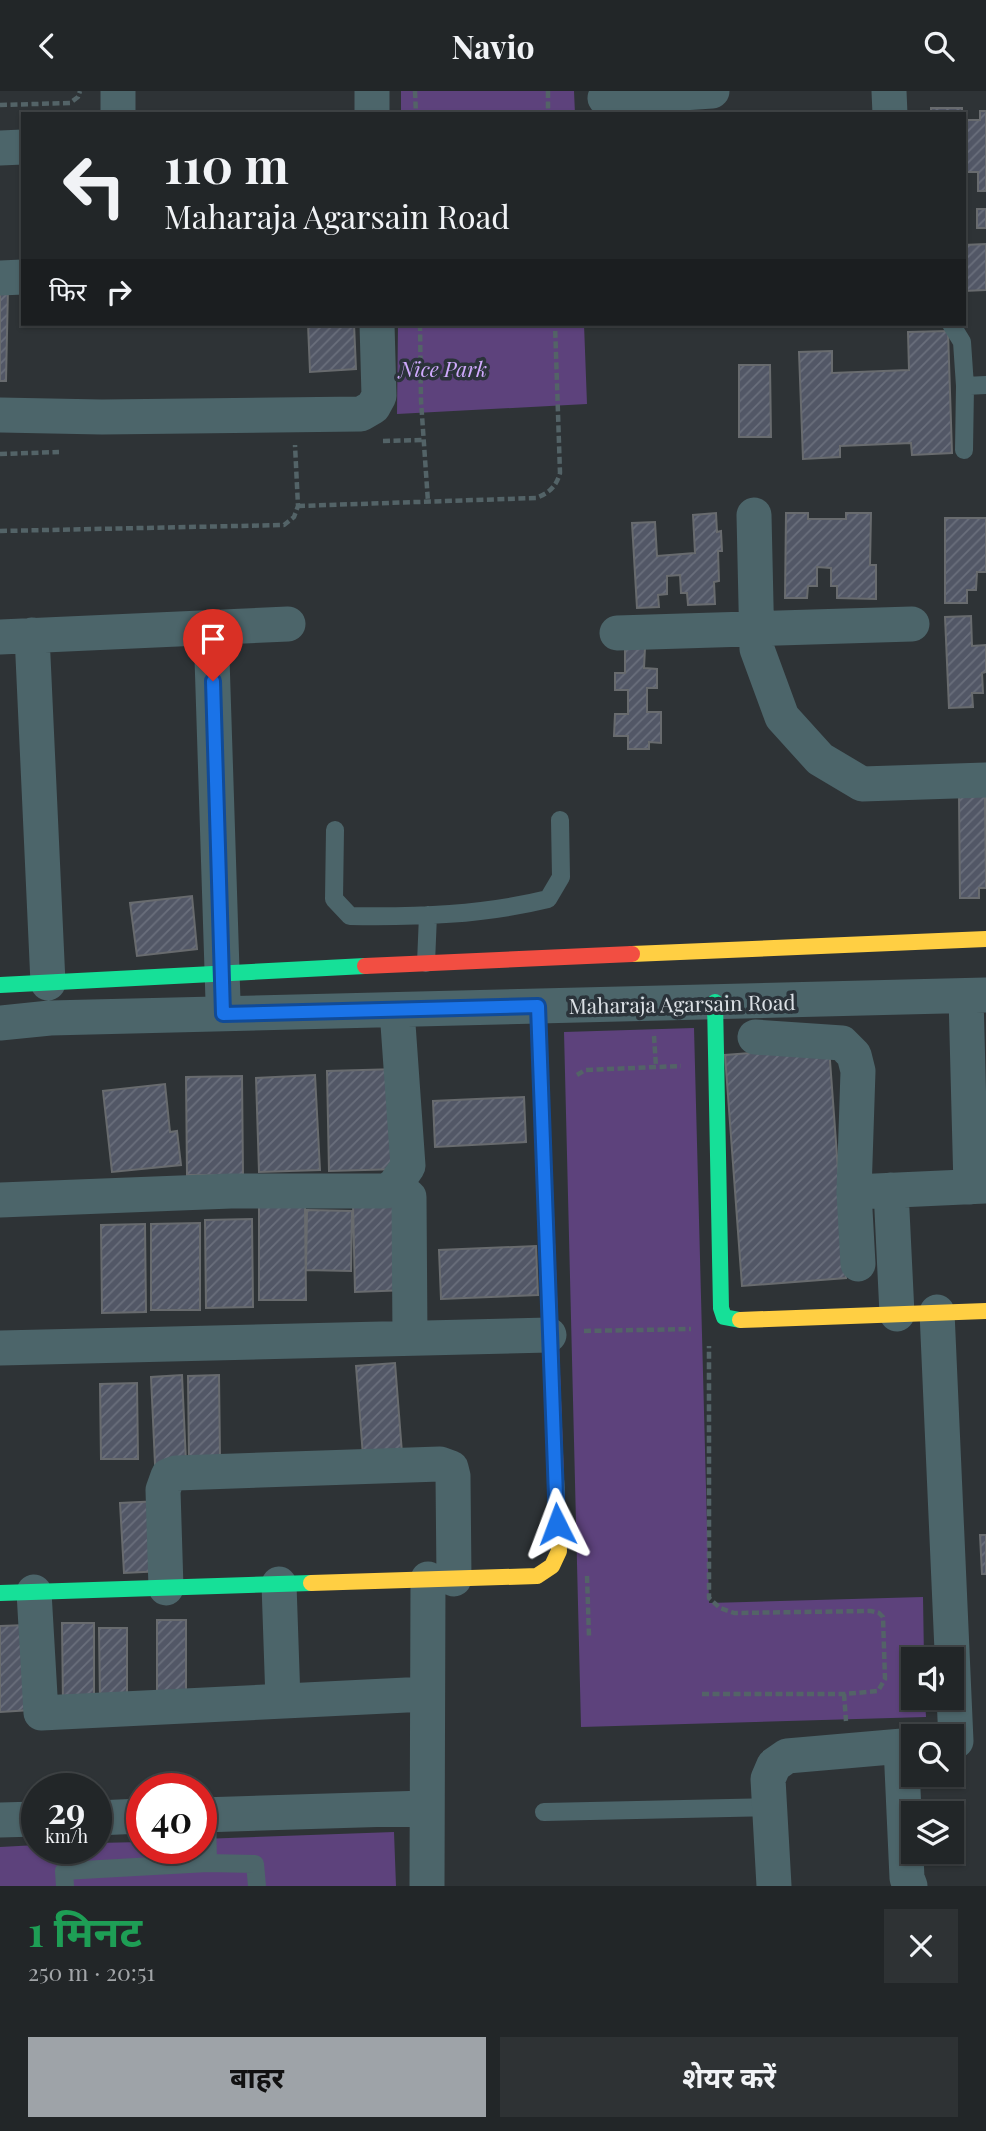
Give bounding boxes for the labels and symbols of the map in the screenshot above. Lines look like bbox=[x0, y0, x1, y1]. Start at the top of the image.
park label: Nice Park bbox=[397, 354, 487, 382]
pin bbox=[183, 609, 243, 681]
street label: Maharaja Agarsain Road bbox=[568, 987, 796, 1019]
position arrow bbox=[520, 1487, 594, 1561]
speed limit sign: 40 bbox=[126, 1773, 217, 1864]

